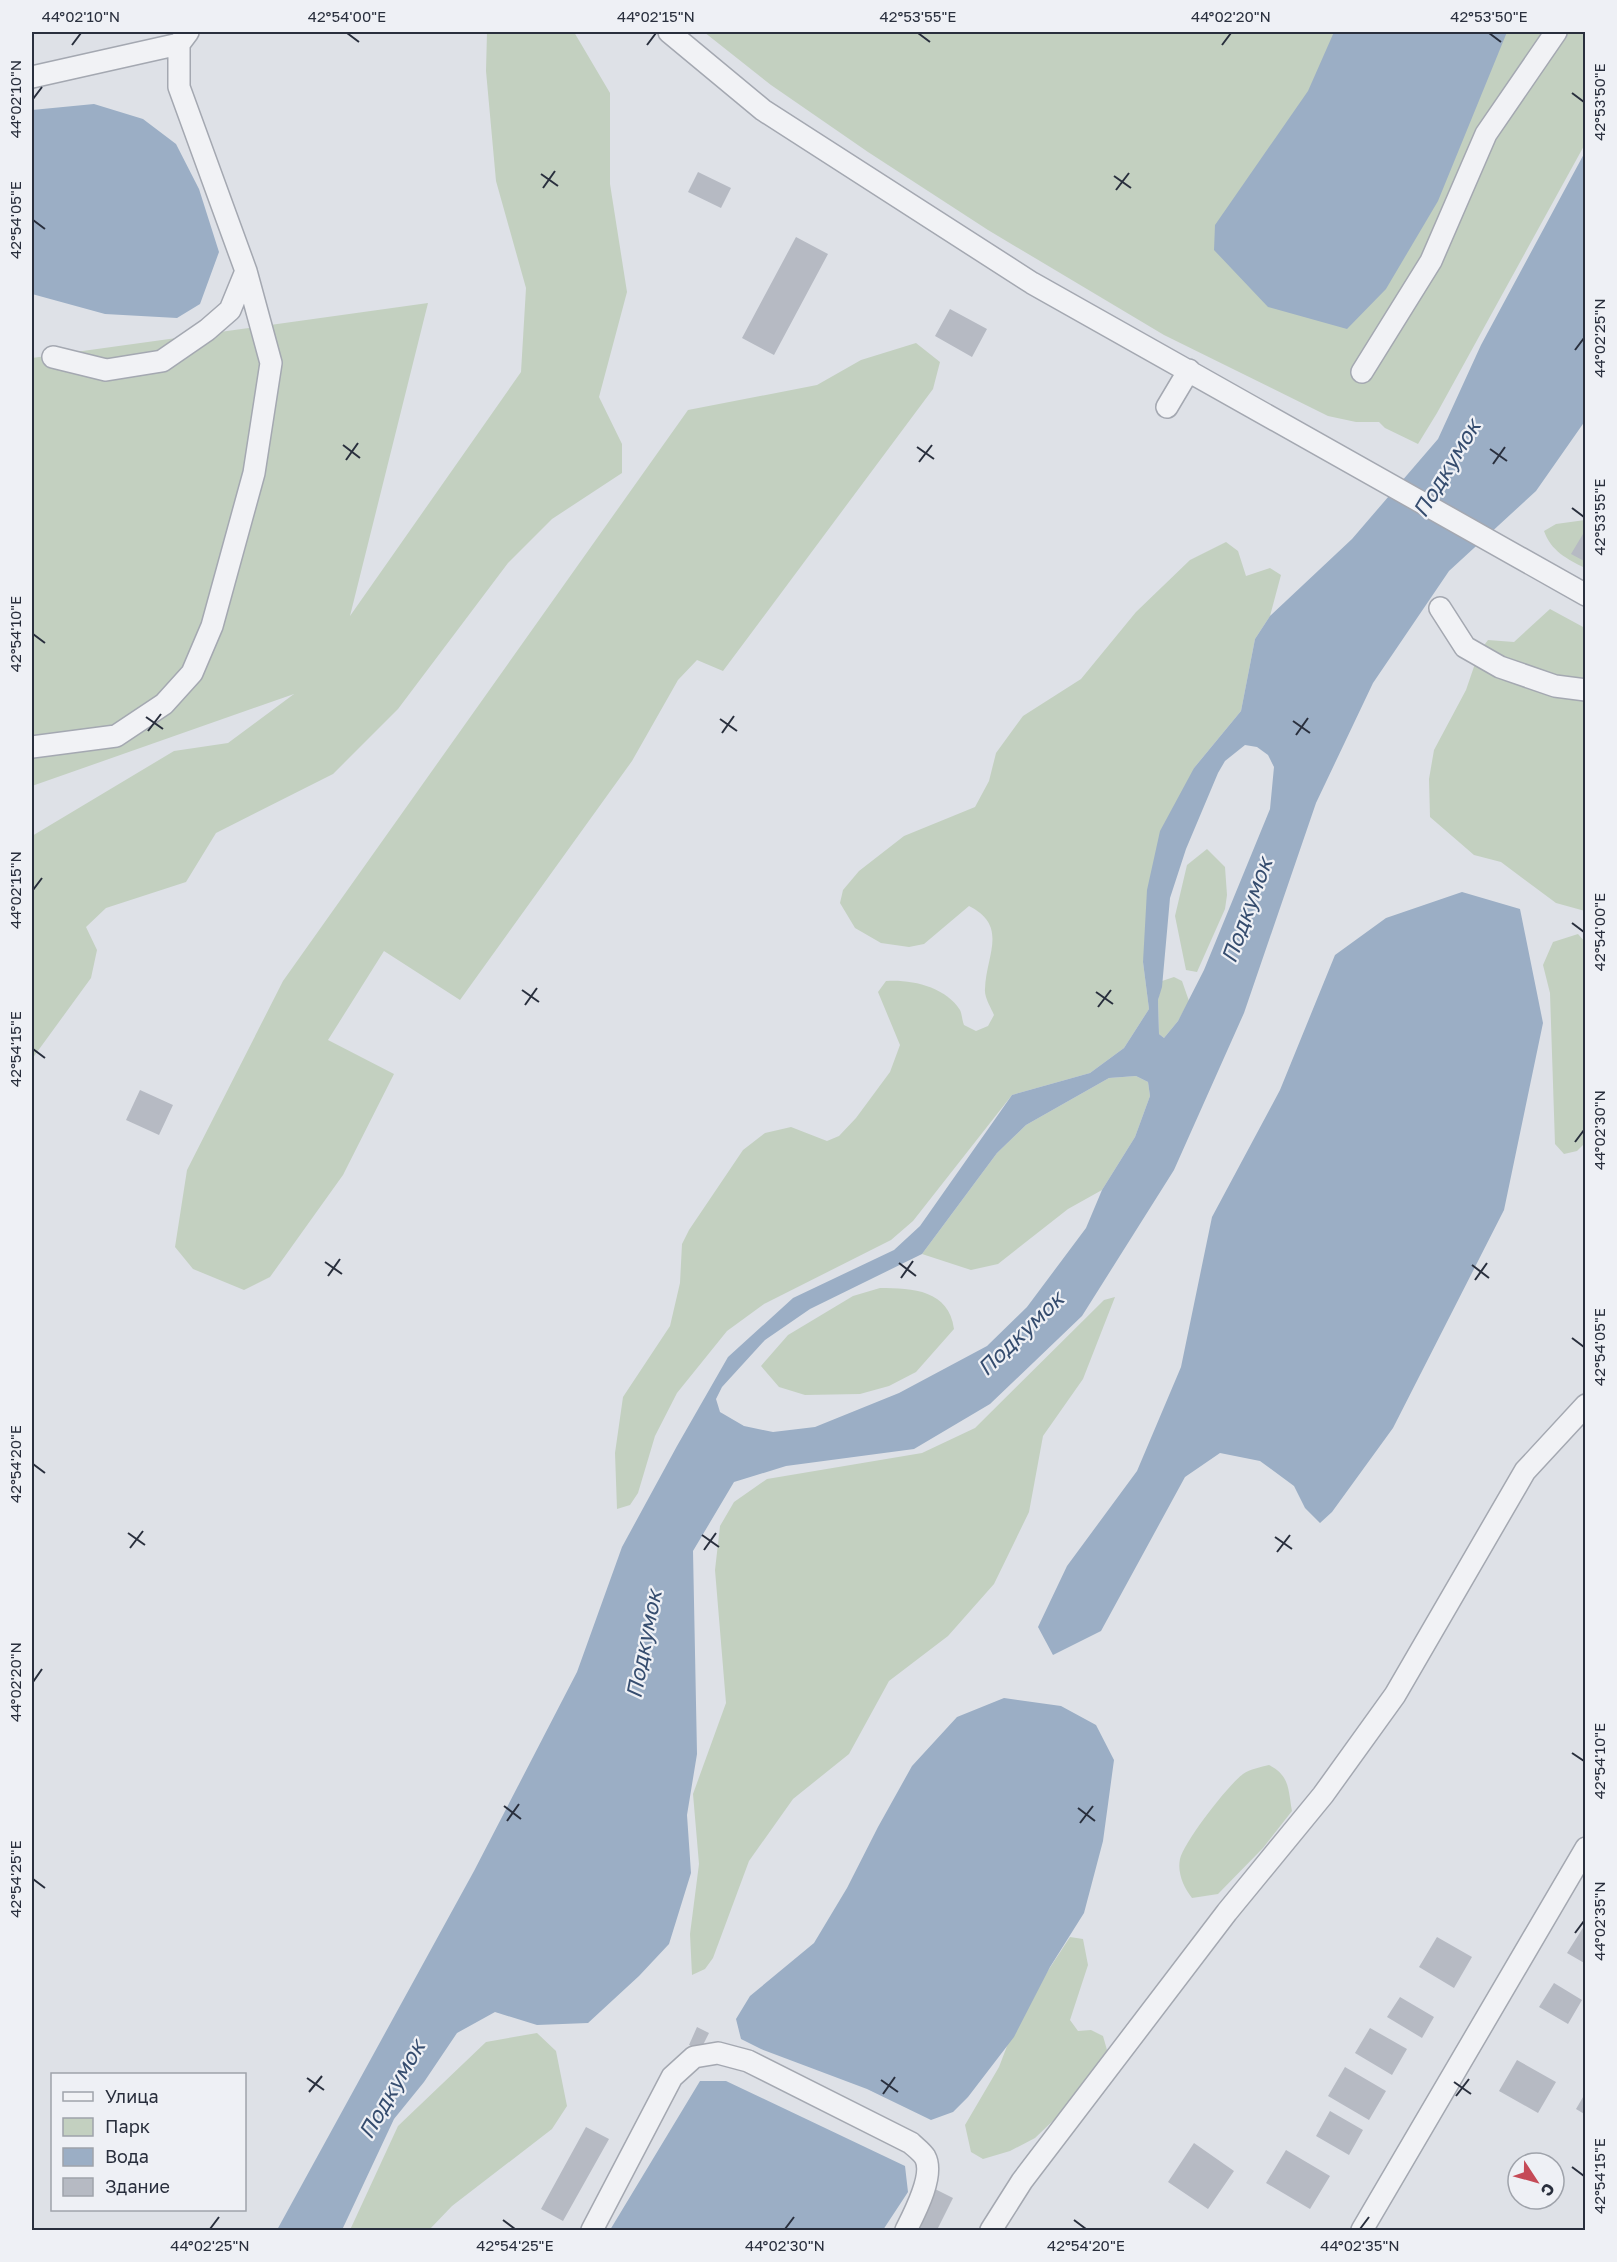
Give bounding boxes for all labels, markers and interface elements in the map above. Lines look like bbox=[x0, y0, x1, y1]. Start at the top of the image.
text: 44°02'10"N bbox=[42, 7, 120, 25]
text: 42°54'00"E bbox=[308, 7, 386, 25]
text: 44°02'15"N bbox=[617, 7, 695, 25]
text: 42°53'55"E bbox=[880, 7, 956, 25]
text: 44°02'20"N bbox=[1191, 7, 1271, 25]
text: 42°53'50"E bbox=[1450, 7, 1528, 25]
text: 44°02'10"N bbox=[6, 60, 24, 138]
text: 42°53'50"E bbox=[1590, 63, 1608, 141]
text: 42°54'05"E bbox=[6, 181, 24, 259]
text: 44°02'25"N bbox=[1590, 298, 1608, 378]
water label: Подкумок bbox=[1406, 412, 1487, 522]
text: 42°53'55"E bbox=[1590, 479, 1608, 555]
text: 42°54'10"E bbox=[6, 596, 24, 672]
text: 44°02'15"N bbox=[6, 851, 24, 929]
water label: Подкумок bbox=[1215, 852, 1278, 966]
text: 42°54'00"E bbox=[1590, 893, 1608, 971]
text: 42°54'15"E bbox=[6, 1011, 24, 1087]
text: 44°02'30"N bbox=[1590, 1090, 1608, 1170]
water label: Подкумок bbox=[971, 1284, 1071, 1381]
text: 42°54'05"E bbox=[1590, 1308, 1608, 1386]
text: 42°54'20"E bbox=[6, 1425, 24, 1503]
water label: Подкумок bbox=[619, 1585, 667, 1700]
text: 44°02'20"N bbox=[6, 1642, 24, 1722]
text: 42°54'10"E bbox=[1590, 1723, 1608, 1799]
text: 42°54'25"E bbox=[6, 1840, 24, 1918]
text: 44°02'35"N bbox=[1590, 1881, 1608, 1961]
water label: Подкумок bbox=[352, 2033, 431, 2143]
legend bbox=[51, 2073, 246, 2211]
text: Улица bbox=[105, 2085, 159, 2107]
text: Парк bbox=[105, 2115, 150, 2137]
text: 42°54'15"E bbox=[1590, 2138, 1608, 2214]
text: Вода bbox=[105, 2145, 149, 2167]
north arrow bbox=[1506, 2151, 1566, 2211]
text: Здание bbox=[105, 2175, 170, 2197]
text: С bbox=[1537, 2179, 1560, 2200]
text: 44°02'25"N bbox=[170, 2236, 250, 2254]
text: 42°54'25"E bbox=[476, 2236, 554, 2254]
text: 44°02'30"N bbox=[745, 2236, 825, 2254]
text: 42°54'20"E bbox=[1047, 2236, 1125, 2254]
text: 44°02'35"N bbox=[1320, 2236, 1400, 2254]

